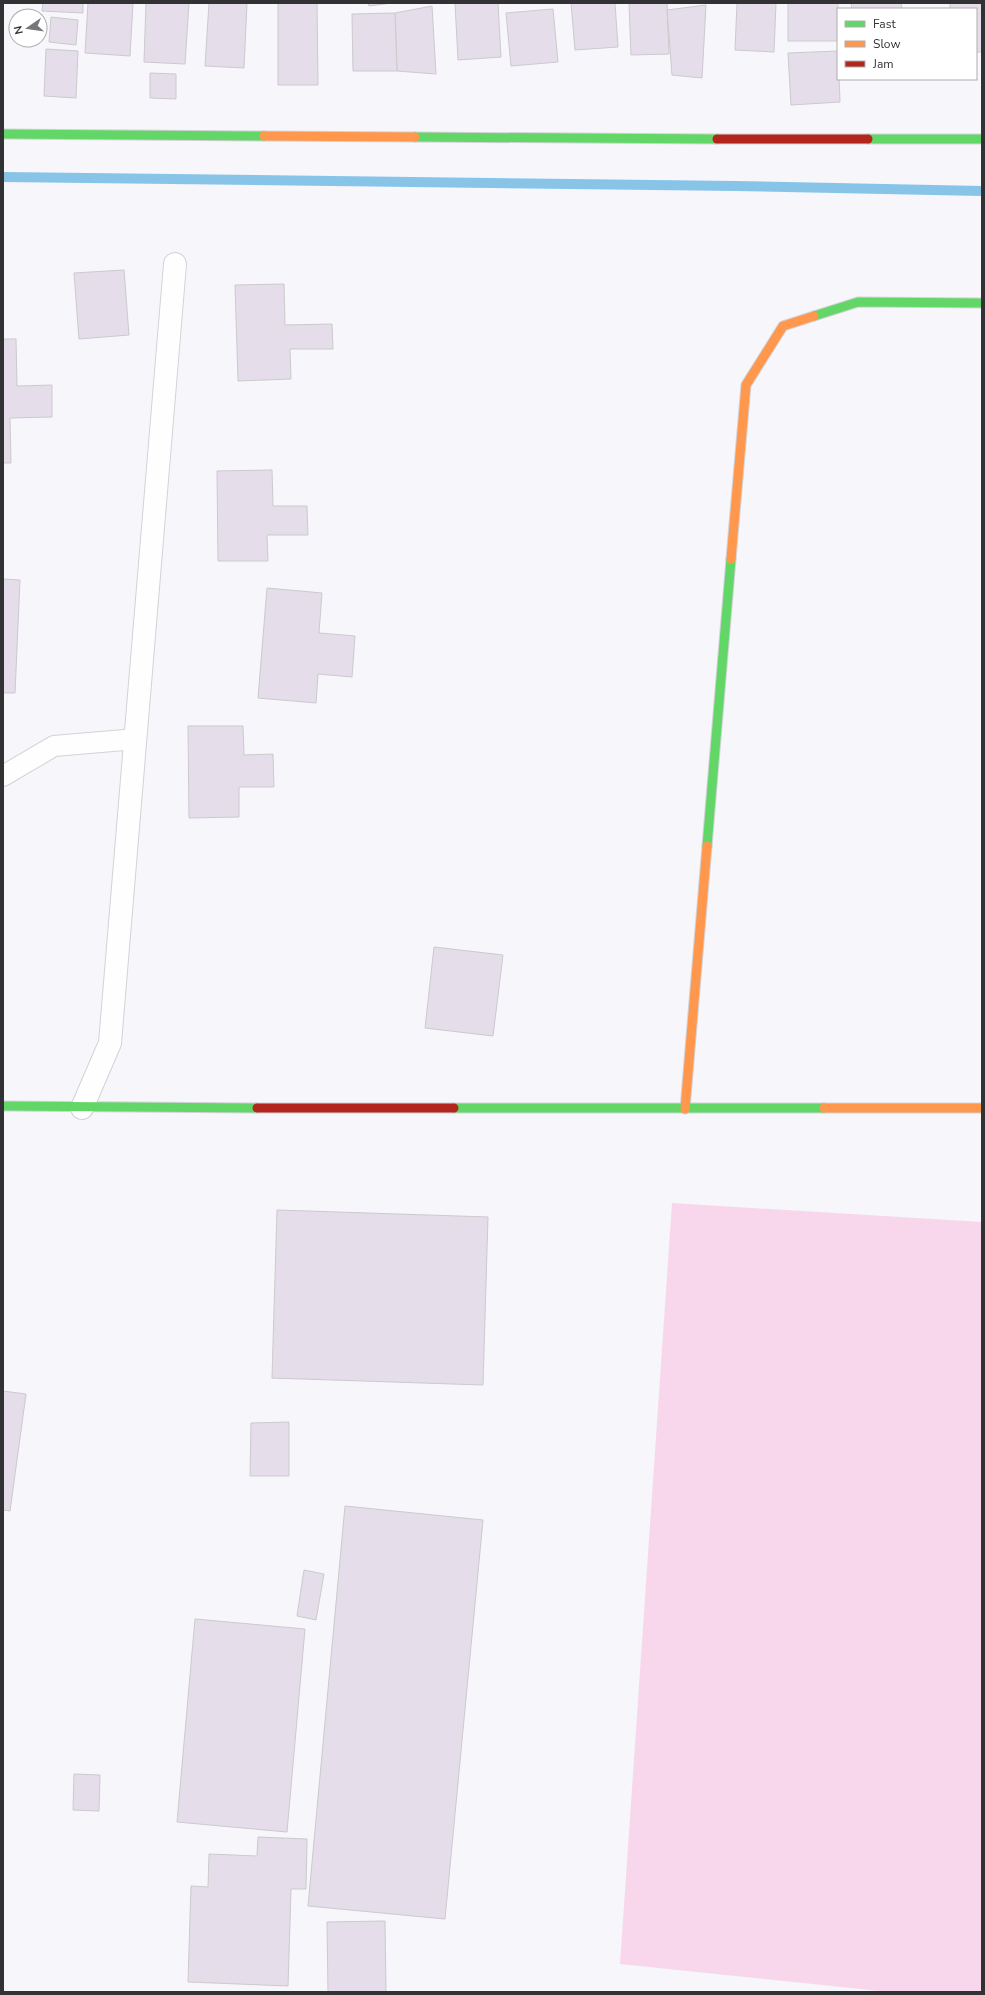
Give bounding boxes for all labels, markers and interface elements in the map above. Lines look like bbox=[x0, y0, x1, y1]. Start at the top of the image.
north arrow bbox=[8, 8, 48, 48]
legend bbox=[837, 8, 977, 80]
text: Fast bbox=[873, 16, 896, 32]
text: N bbox=[11, 24, 27, 36]
text: Slow bbox=[873, 36, 901, 52]
text: Jam bbox=[872, 56, 894, 72]

